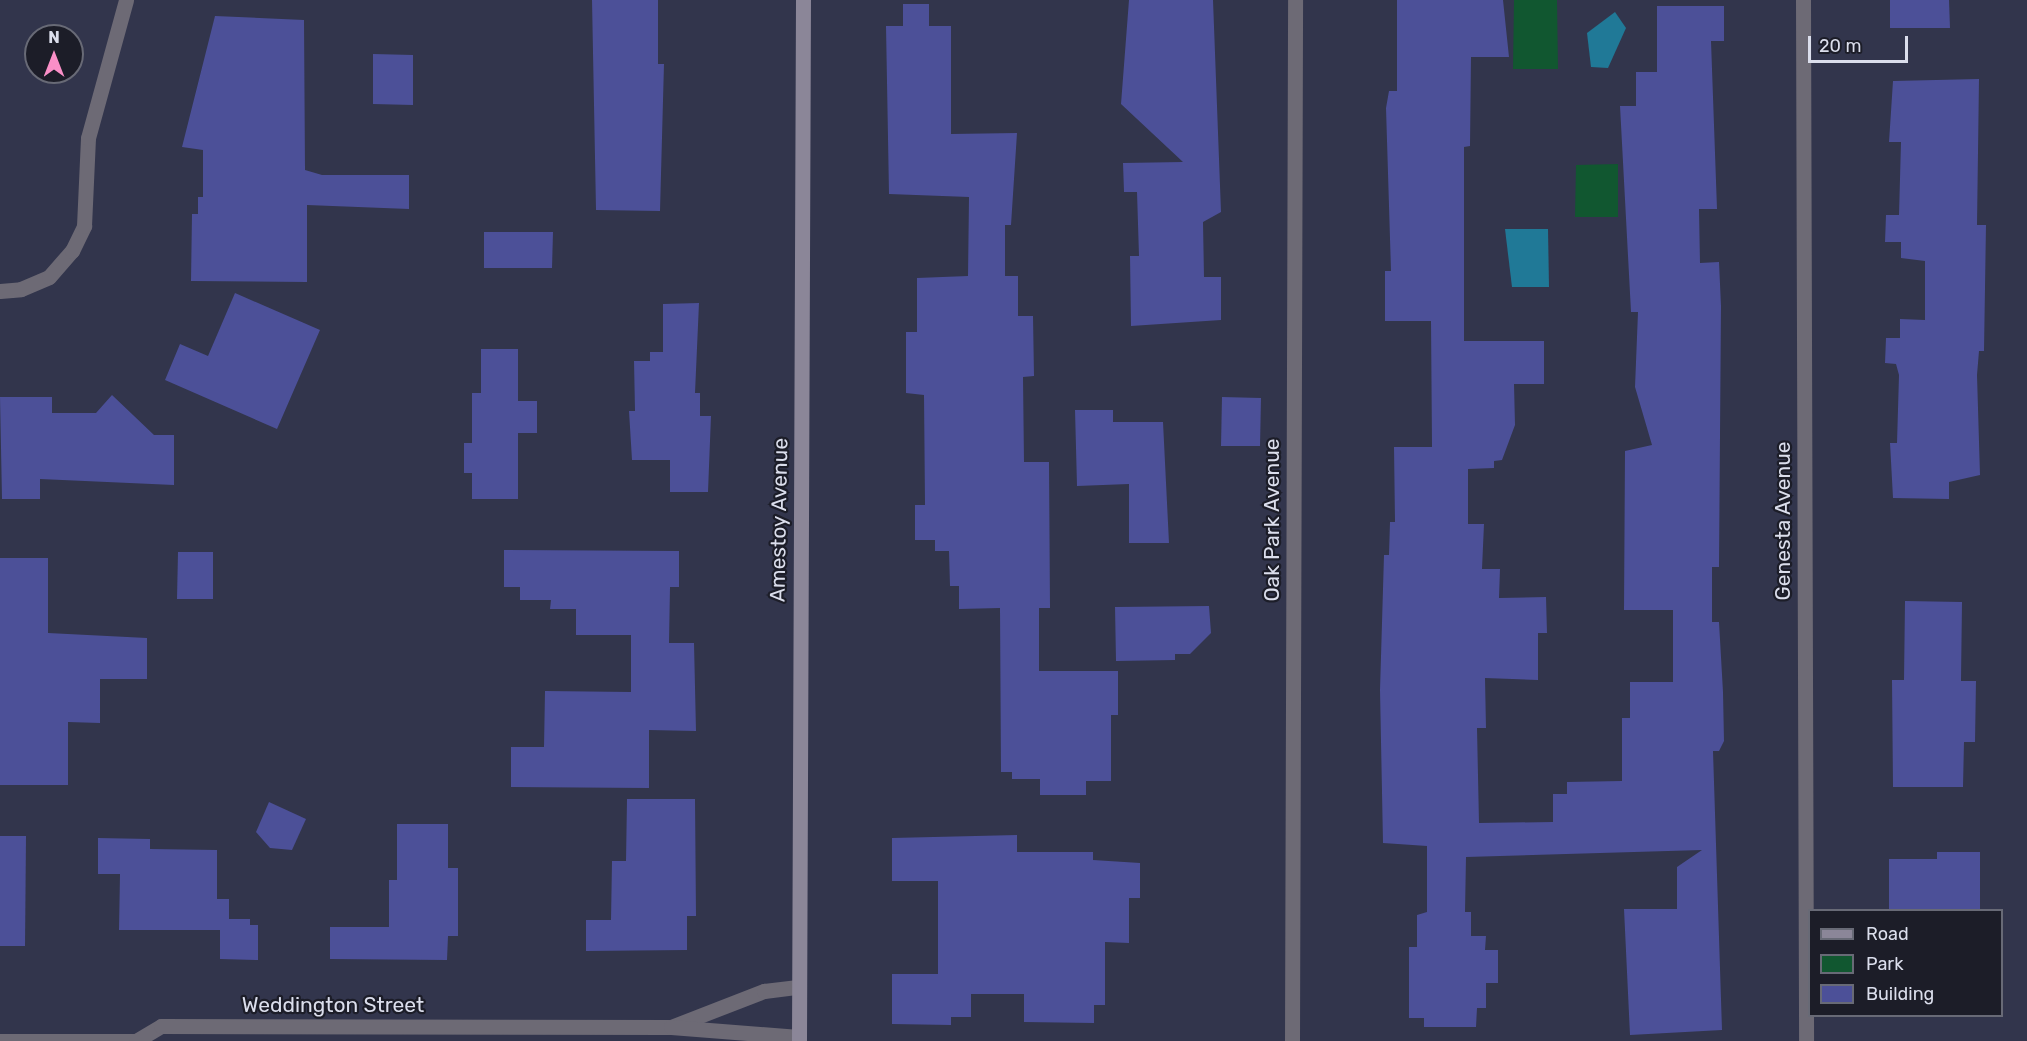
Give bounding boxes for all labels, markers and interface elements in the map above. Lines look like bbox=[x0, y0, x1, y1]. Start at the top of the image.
north arrow bbox=[24, 24, 84, 84]
scale bar bbox=[1811, 24, 1912, 62]
text: N bbox=[48, 28, 60, 47]
text: 20 m bbox=[1819, 35, 1861, 57]
street label: Amestoy Avenue bbox=[765, 437, 793, 603]
street label: Oak Park Avenue bbox=[1259, 438, 1285, 602]
street label: Genesta Avenue bbox=[1770, 441, 1796, 601]
legend bbox=[1808, 909, 2003, 1017]
text: Road bbox=[1866, 923, 1909, 945]
text: Park bbox=[1866, 953, 1903, 975]
text: Building bbox=[1866, 983, 1934, 1005]
street label: Weddington Street bbox=[242, 992, 424, 1018]

